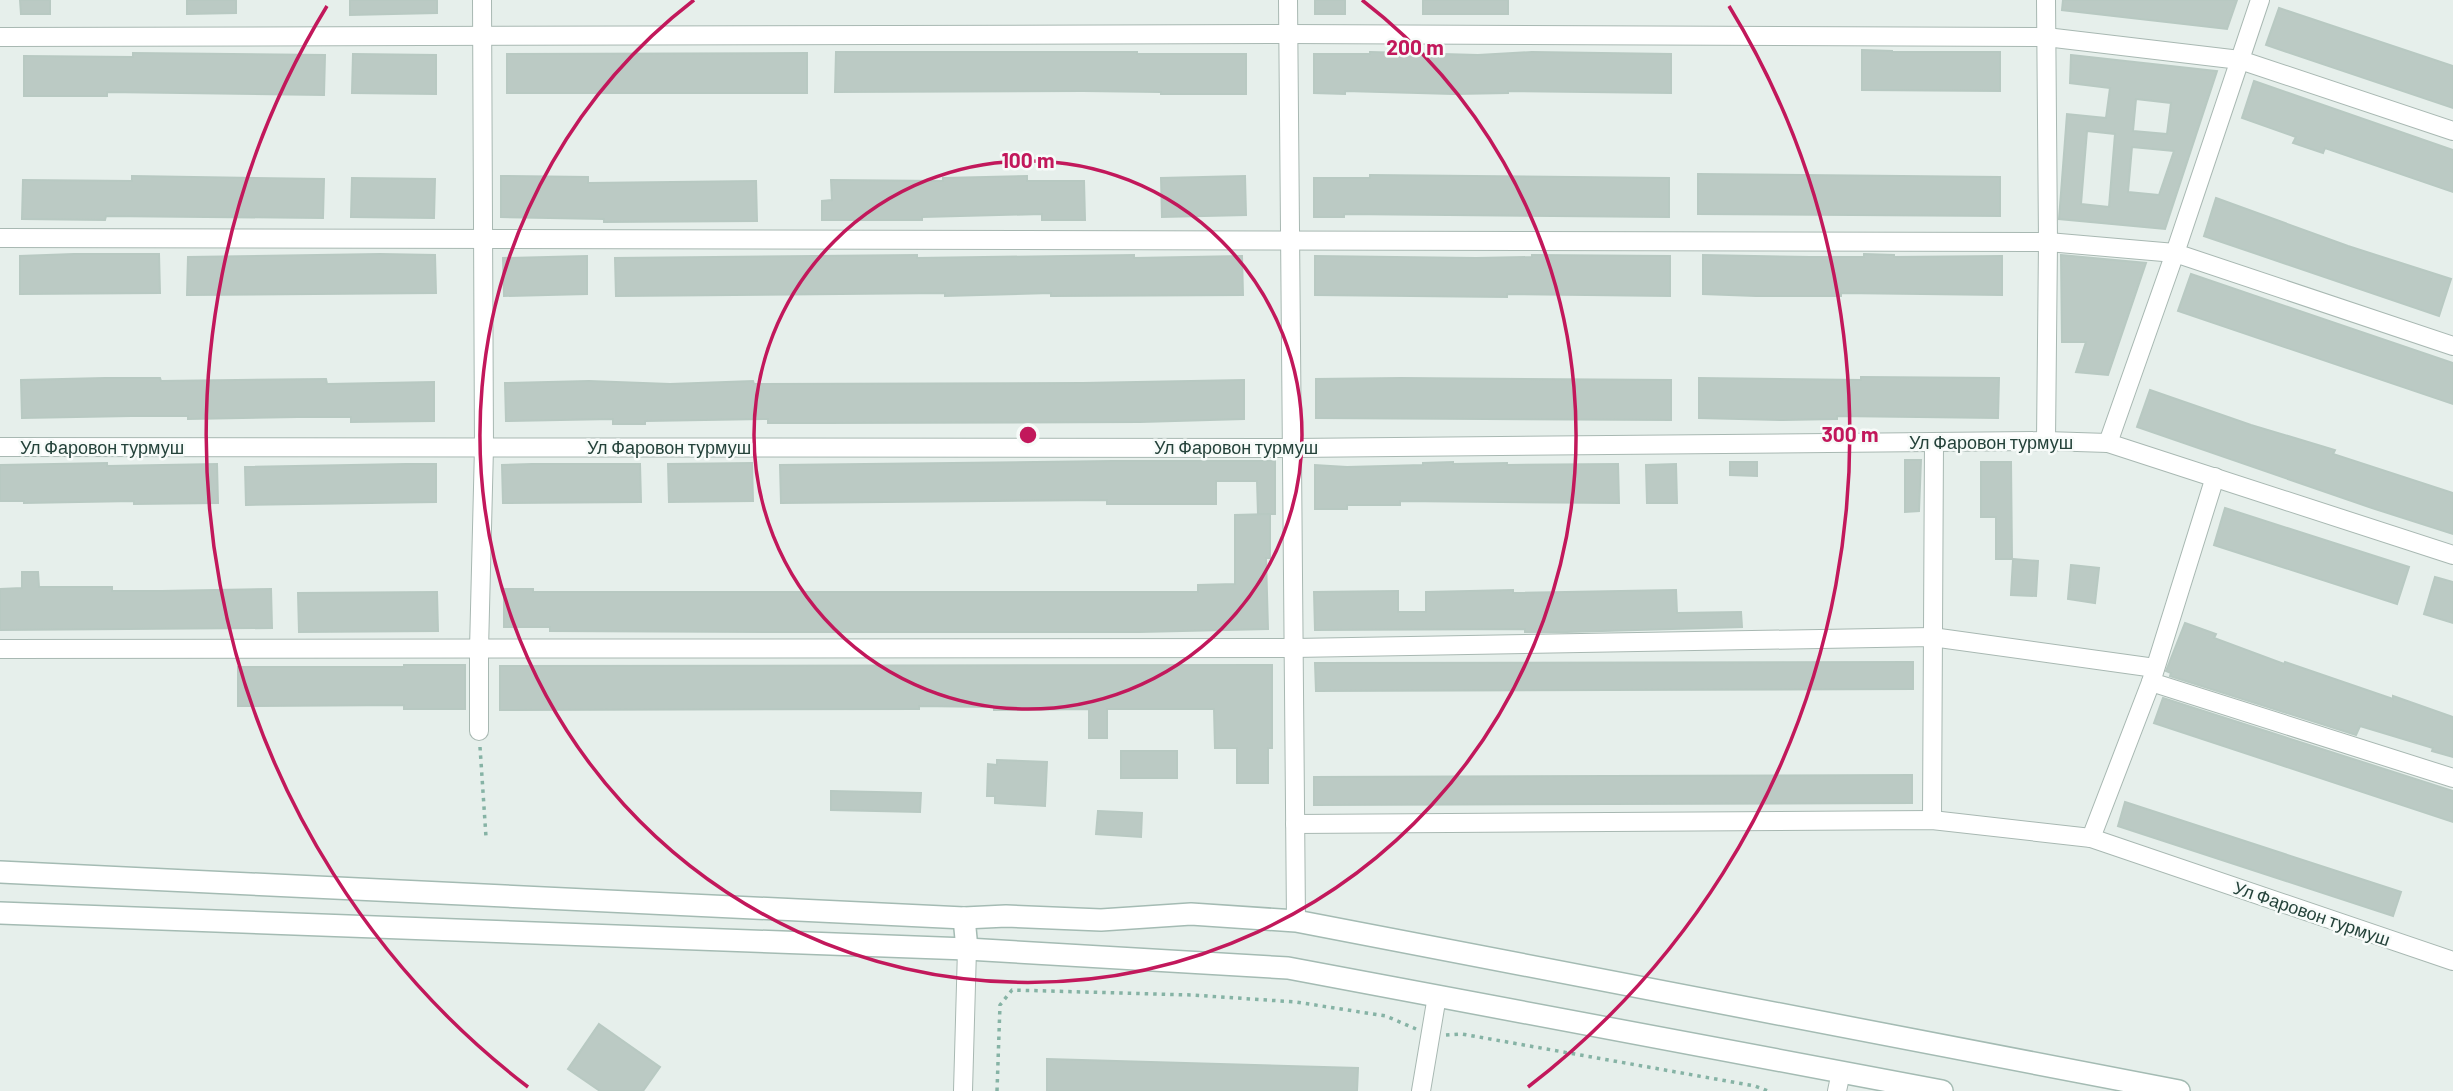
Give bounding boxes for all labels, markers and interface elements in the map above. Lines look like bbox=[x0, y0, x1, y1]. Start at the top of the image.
text: 200 m bbox=[1386, 34, 1444, 59]
text: 100 m bbox=[1001, 147, 1055, 172]
text: 300 m bbox=[1821, 421, 1879, 446]
centre of rings bbox=[1016, 423, 1040, 447]
street label: Ул Фаровон турмуш bbox=[1909, 431, 2073, 453]
street label: Ул Фаровон турмуш bbox=[20, 436, 184, 458]
street label: Ул Фаровон турмуш bbox=[587, 436, 751, 458]
street label: Ул Фаровон турмуш bbox=[1154, 436, 1318, 458]
street label: Ул Фаровон турмуш bbox=[2231, 876, 2393, 950]

